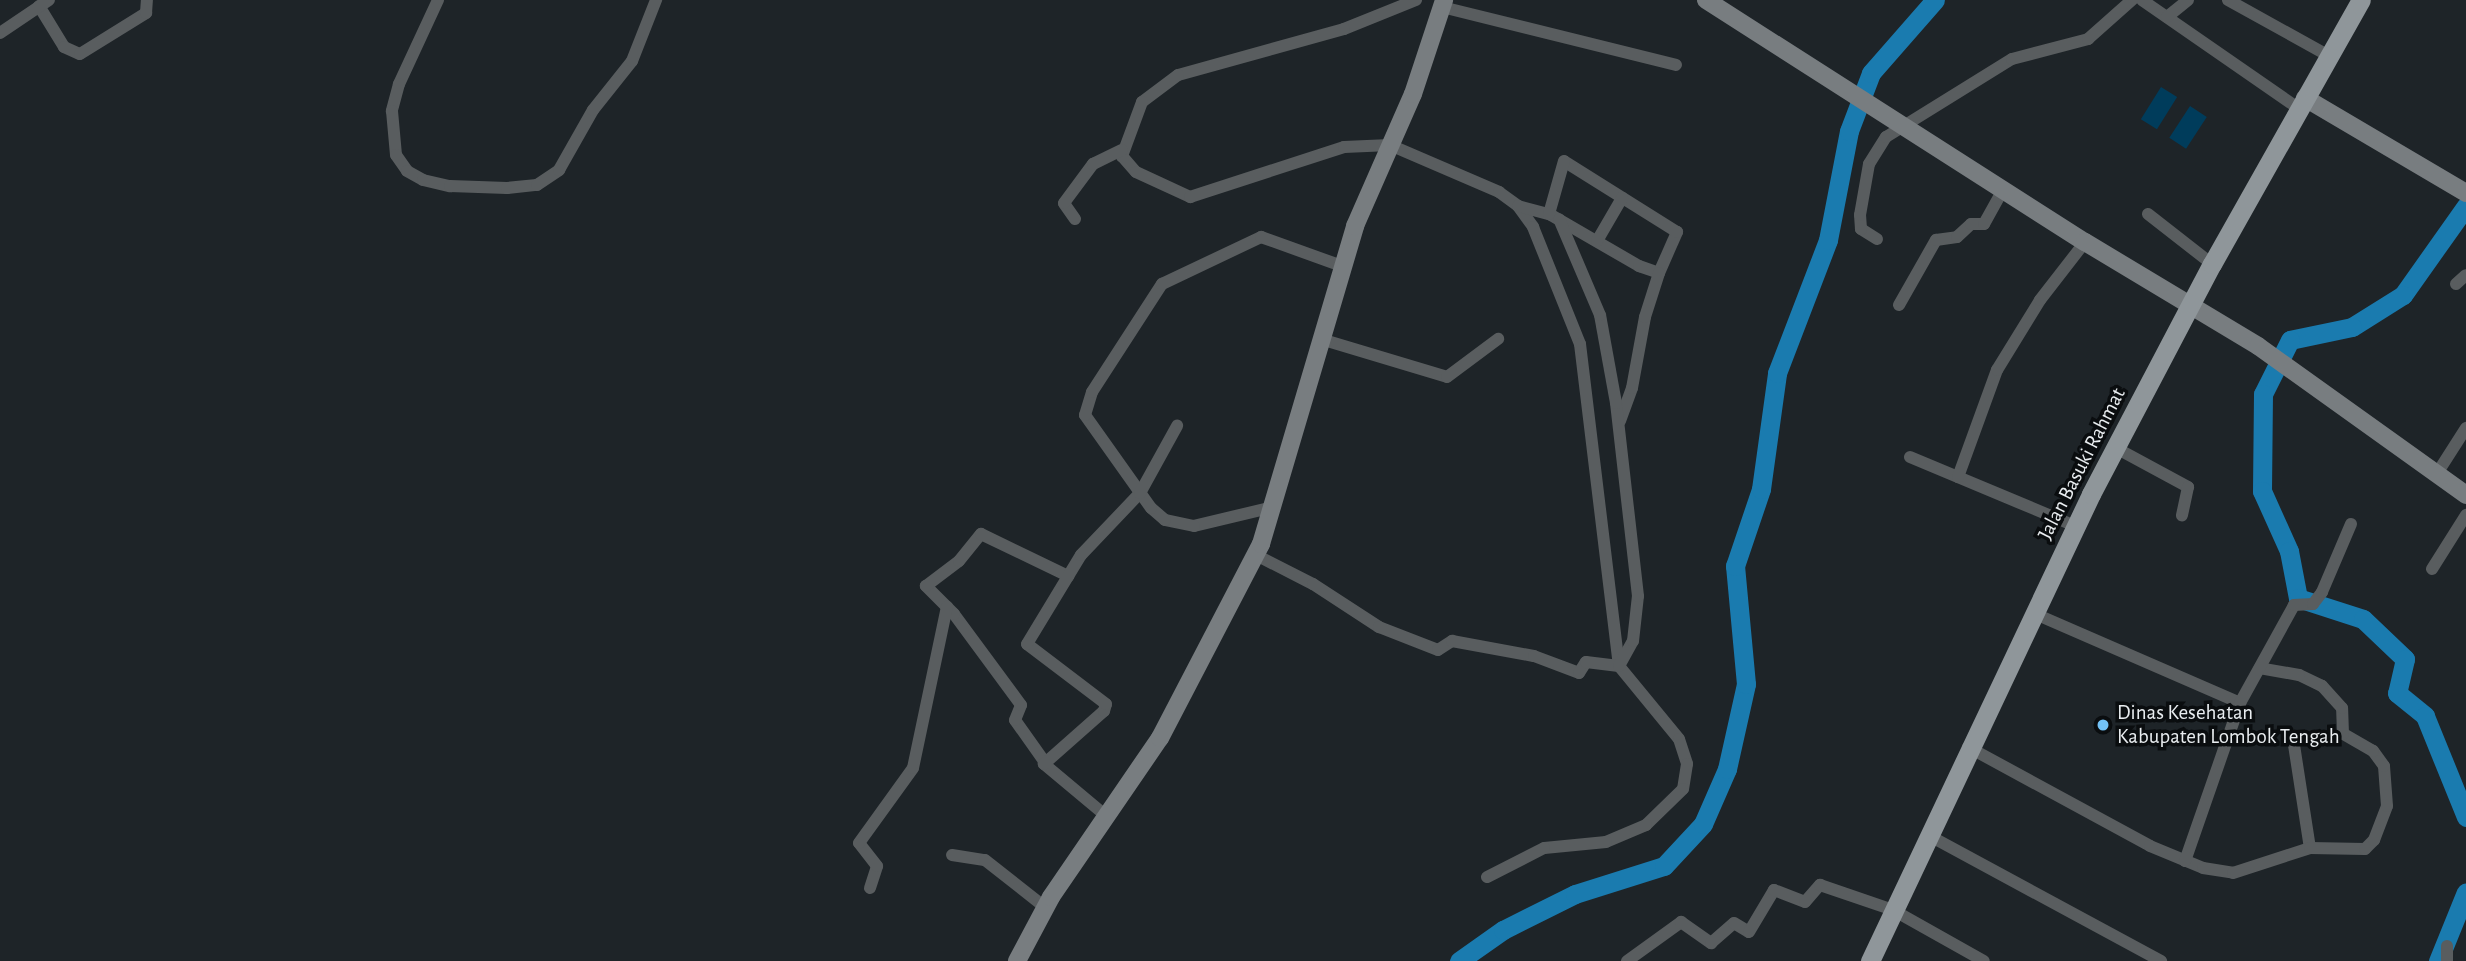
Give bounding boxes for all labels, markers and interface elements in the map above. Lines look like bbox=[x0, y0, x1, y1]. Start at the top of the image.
street label: Jalan Basuki Rahmat bbox=[2033, 384, 2131, 544]
place label: Dinas Kesehatan Kabupaten Lombok Tengah bbox=[2117, 700, 2340, 750]
marker: Dinas Kesehatan Kabupaten Lombok Tengah bbox=[2095, 717, 2111, 733]

